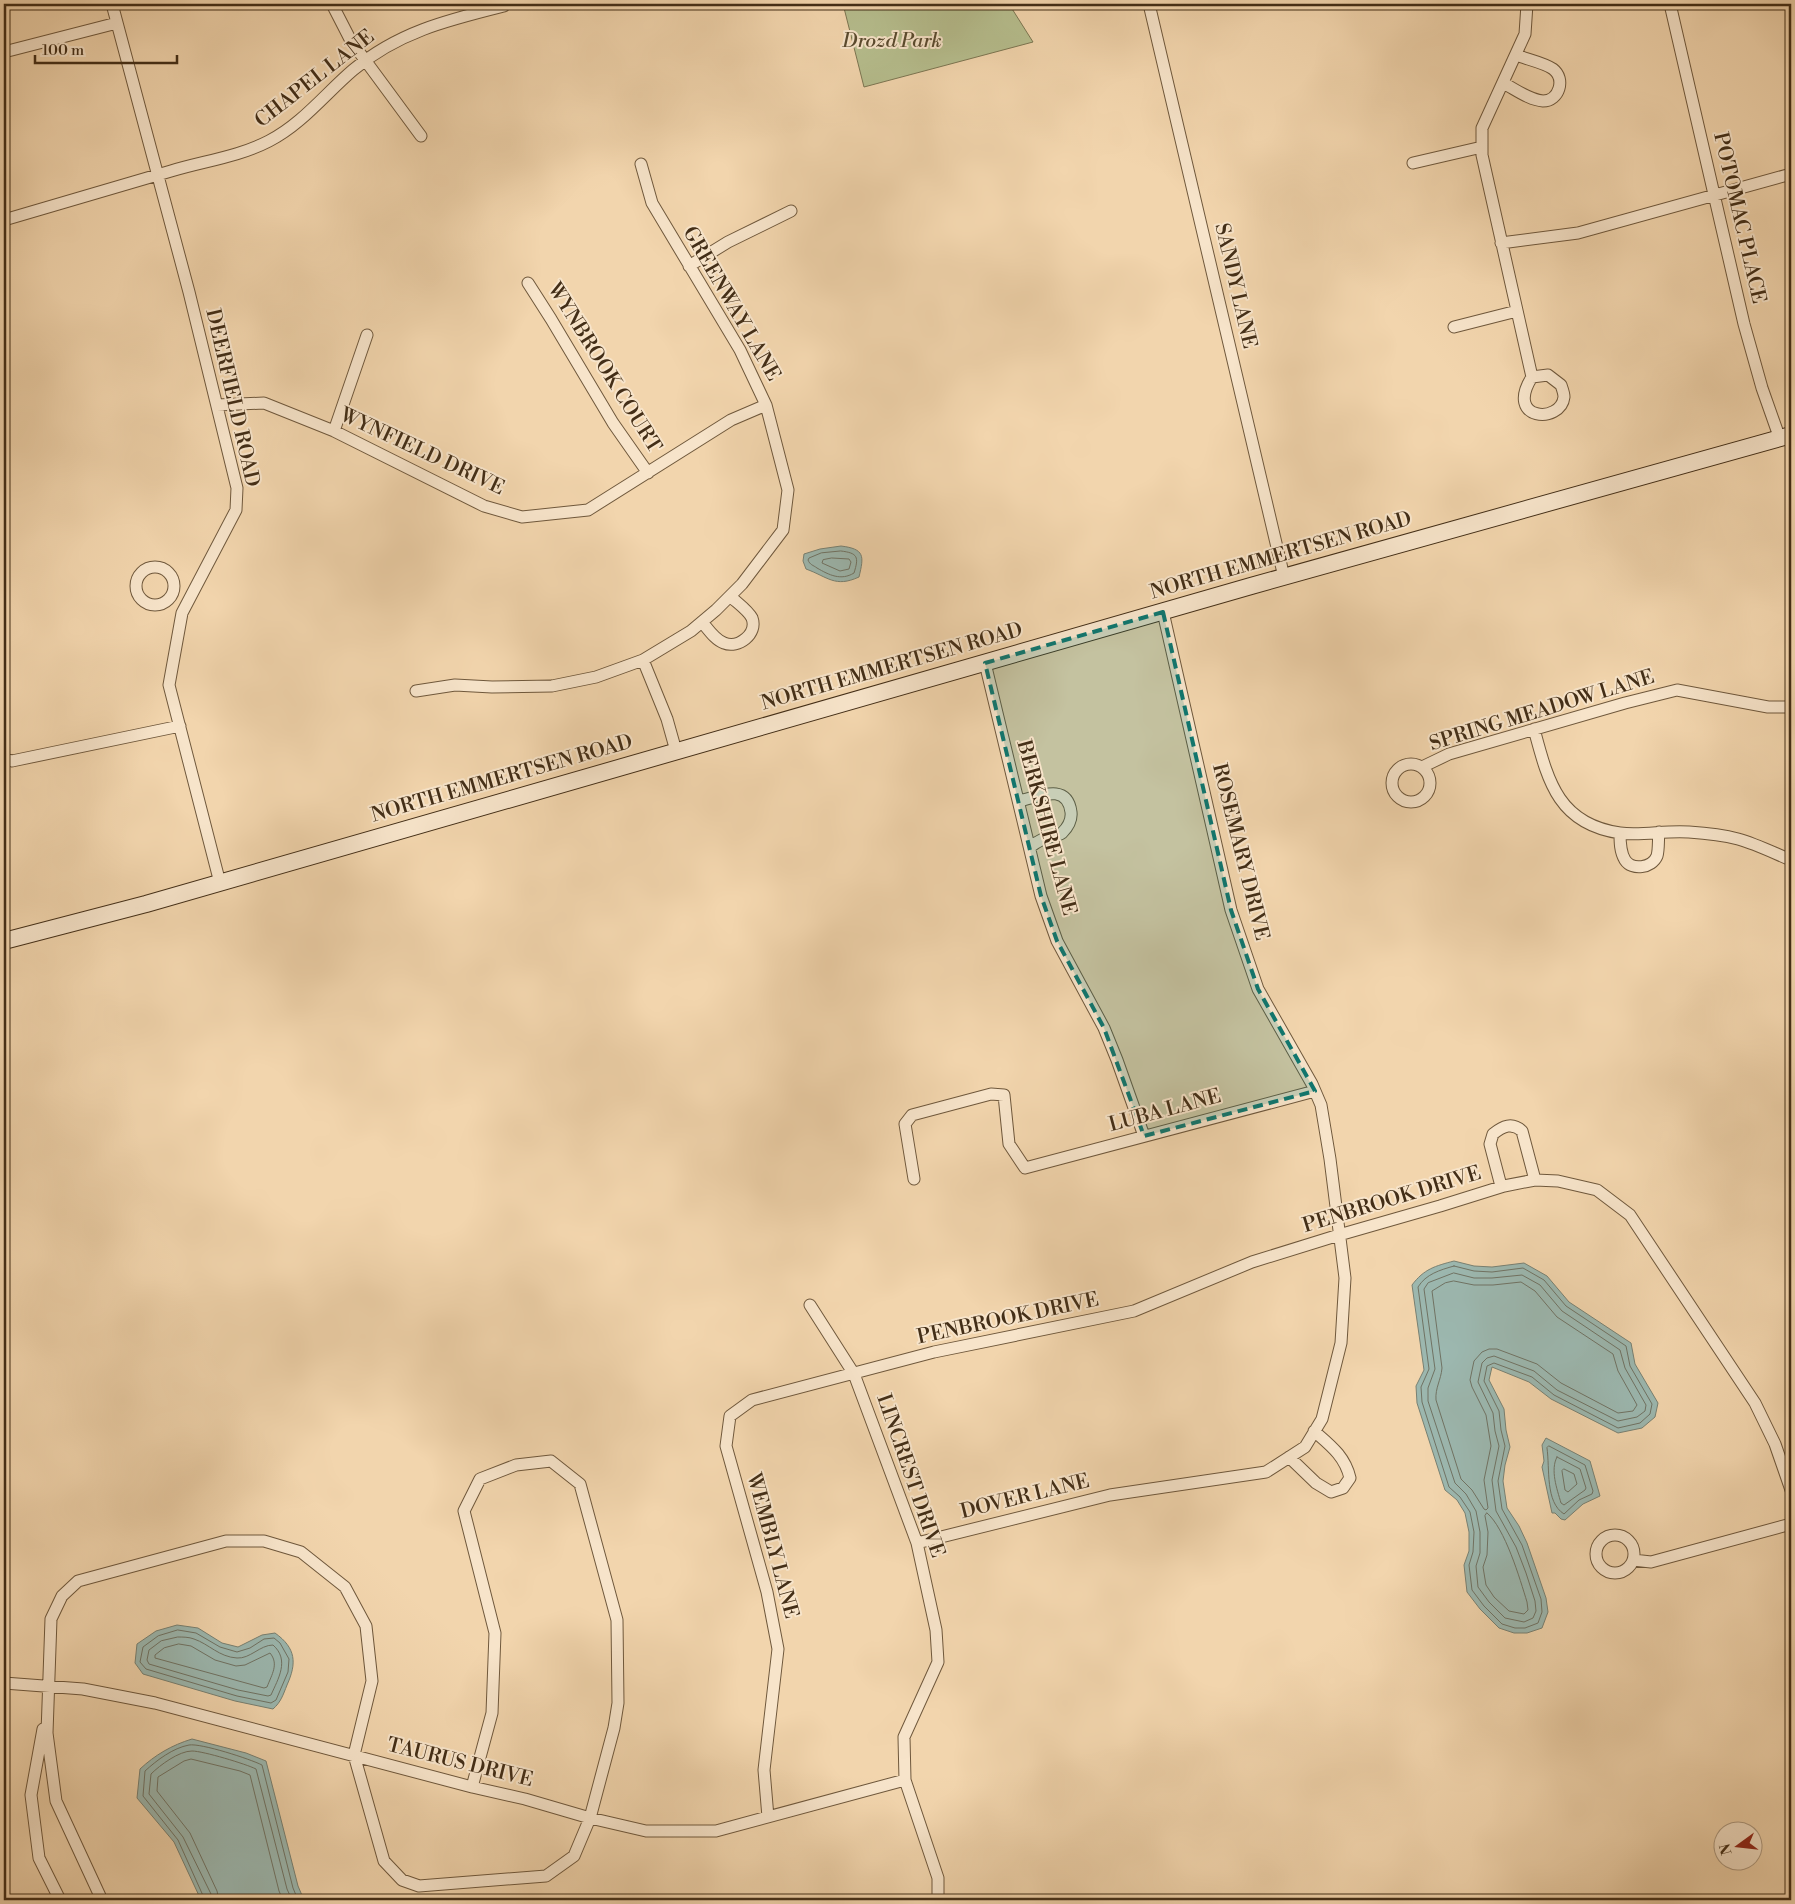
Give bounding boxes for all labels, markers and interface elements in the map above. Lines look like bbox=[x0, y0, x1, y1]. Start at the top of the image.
street label: CHAPEL LANE bbox=[250, 25, 380, 133]
park label: Drozd Park bbox=[841, 29, 942, 54]
scale bar bbox=[35, 32, 178, 64]
text: 100 m bbox=[42, 41, 84, 60]
street label: POTOMAC PLACE bbox=[1707, 130, 1771, 306]
street label: SANDY LANE bbox=[1208, 221, 1262, 351]
street label: GREENWAY LANE bbox=[677, 222, 785, 386]
street label: WYNBROOK COURT bbox=[541, 277, 666, 458]
street label: DEERFIELD ROAD bbox=[199, 307, 265, 489]
street label: WYNFIELD DRIVE bbox=[335, 402, 508, 501]
street label: NORTH EMMERTSEN ROAD bbox=[1147, 507, 1415, 605]
street label: NORTH EMMERTSEN ROAD bbox=[758, 618, 1026, 716]
street label: SPRING MEADOW LANE bbox=[1426, 665, 1658, 757]
street label: NORTH EMMERTSEN ROAD bbox=[368, 730, 636, 828]
street label: BERKSHIRE LANE bbox=[1010, 737, 1081, 918]
street label: ROSEMARY DRIVE bbox=[1206, 761, 1274, 943]
street label: LUBA LANE bbox=[1106, 1084, 1224, 1138]
street label: PENBROOK DRIVE bbox=[1300, 1161, 1484, 1239]
street label: PENBROOK DRIVE bbox=[915, 1288, 1101, 1350]
street label: LINCREST DRIVE bbox=[870, 1391, 950, 1561]
street label: DOVER LANE bbox=[958, 1469, 1092, 1525]
street label: WEMBLY LANE bbox=[740, 1470, 803, 1621]
street label: TAURUS DRIVE bbox=[384, 1733, 536, 1793]
north arrow bbox=[1712, 1822, 1762, 1872]
text: N bbox=[1716, 1841, 1737, 1857]

